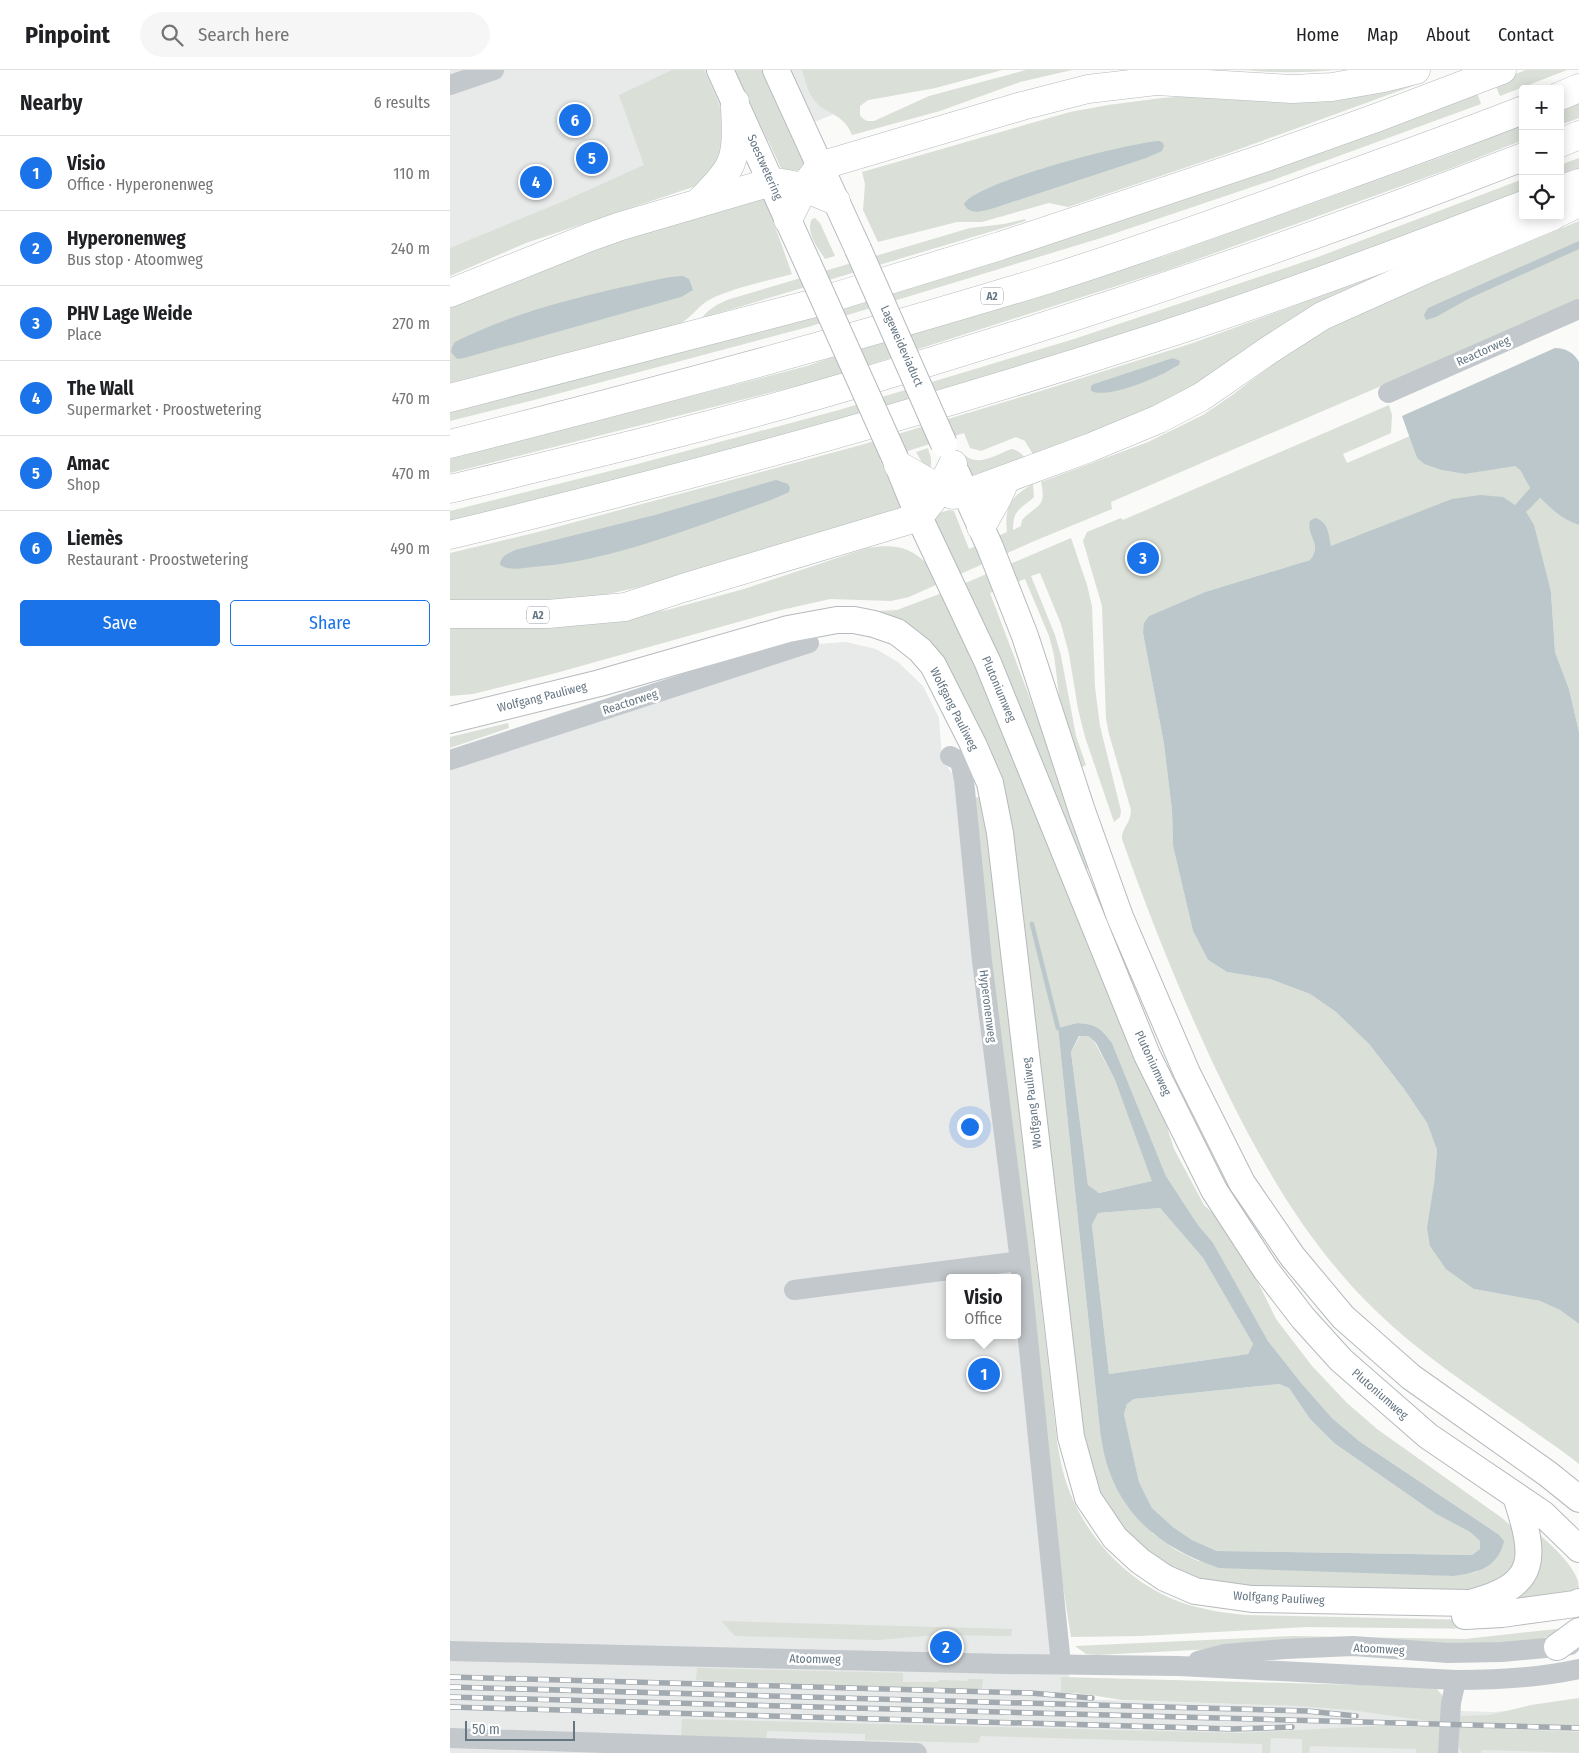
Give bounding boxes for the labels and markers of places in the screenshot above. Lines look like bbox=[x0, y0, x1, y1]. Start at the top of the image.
pin: 6 bbox=[559, 101, 591, 139]
pin: 5 bbox=[576, 139, 608, 177]
pin: 4 bbox=[520, 163, 552, 201]
pin: 3 bbox=[1127, 539, 1159, 577]
pin: 1 bbox=[968, 1355, 1000, 1393]
pin: 2 bbox=[930, 1628, 962, 1666]

